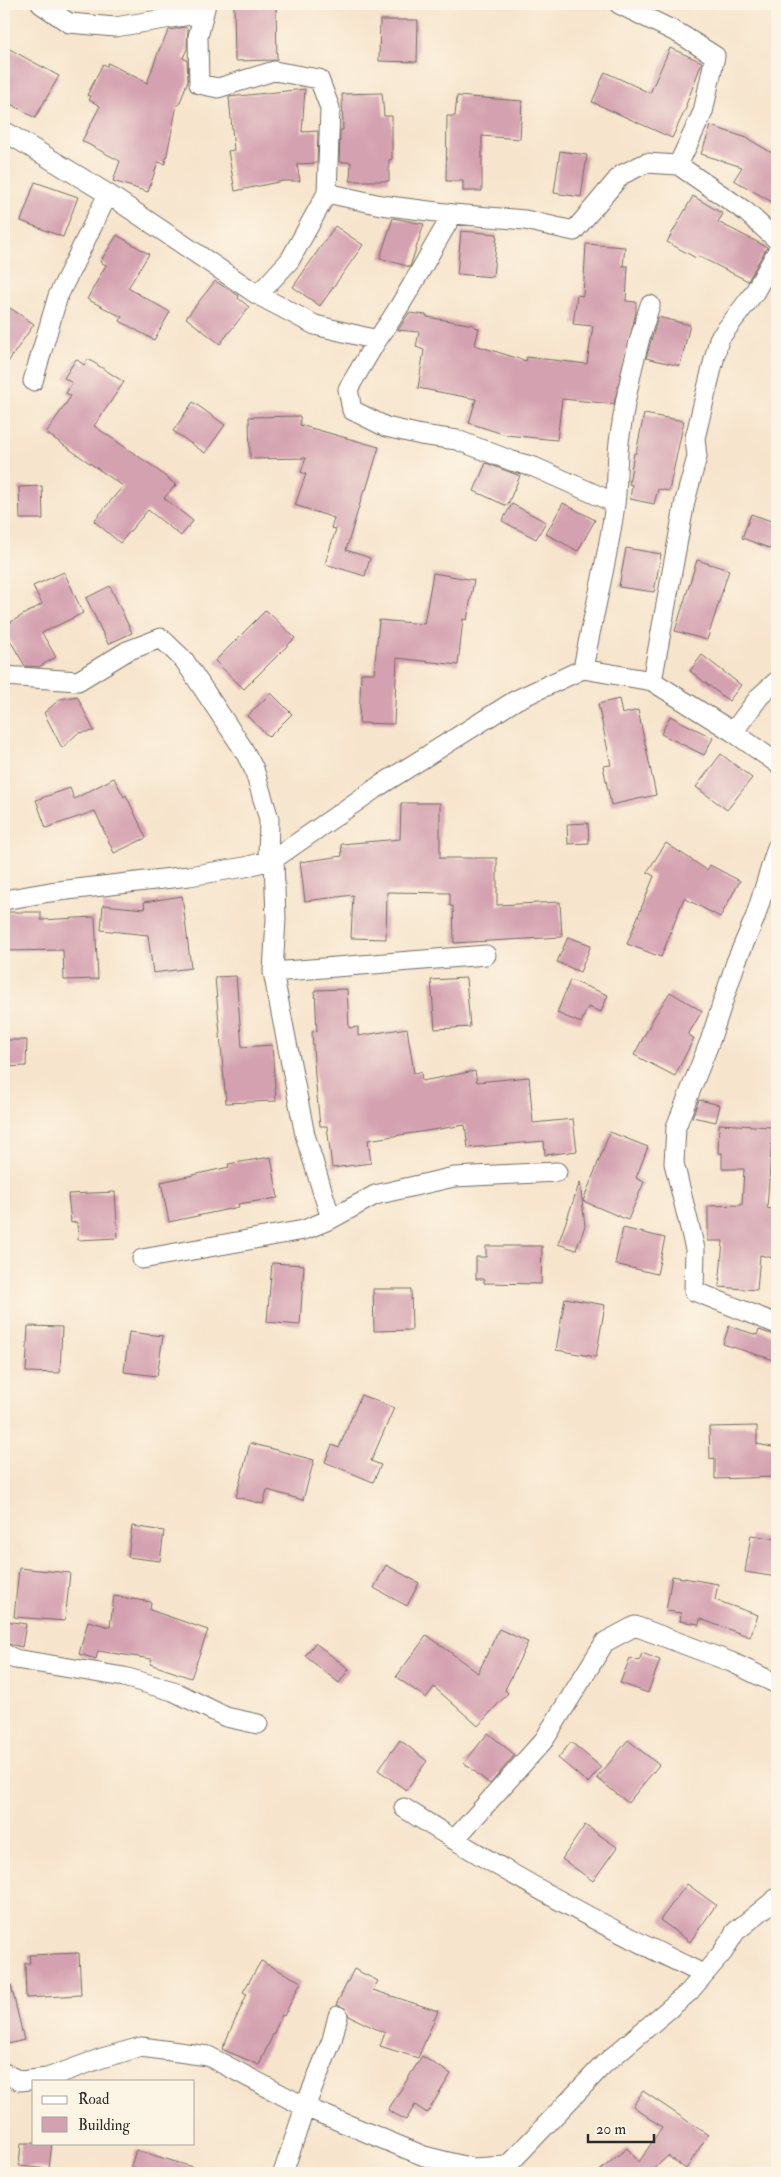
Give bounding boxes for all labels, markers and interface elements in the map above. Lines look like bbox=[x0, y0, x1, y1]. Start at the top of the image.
legend bbox=[32, 2080, 195, 2144]
text: Road bbox=[78, 2090, 110, 2109]
scale bar bbox=[588, 2112, 655, 2144]
text: Building bbox=[78, 2116, 130, 2135]
text: 20 m bbox=[596, 2120, 626, 2139]

